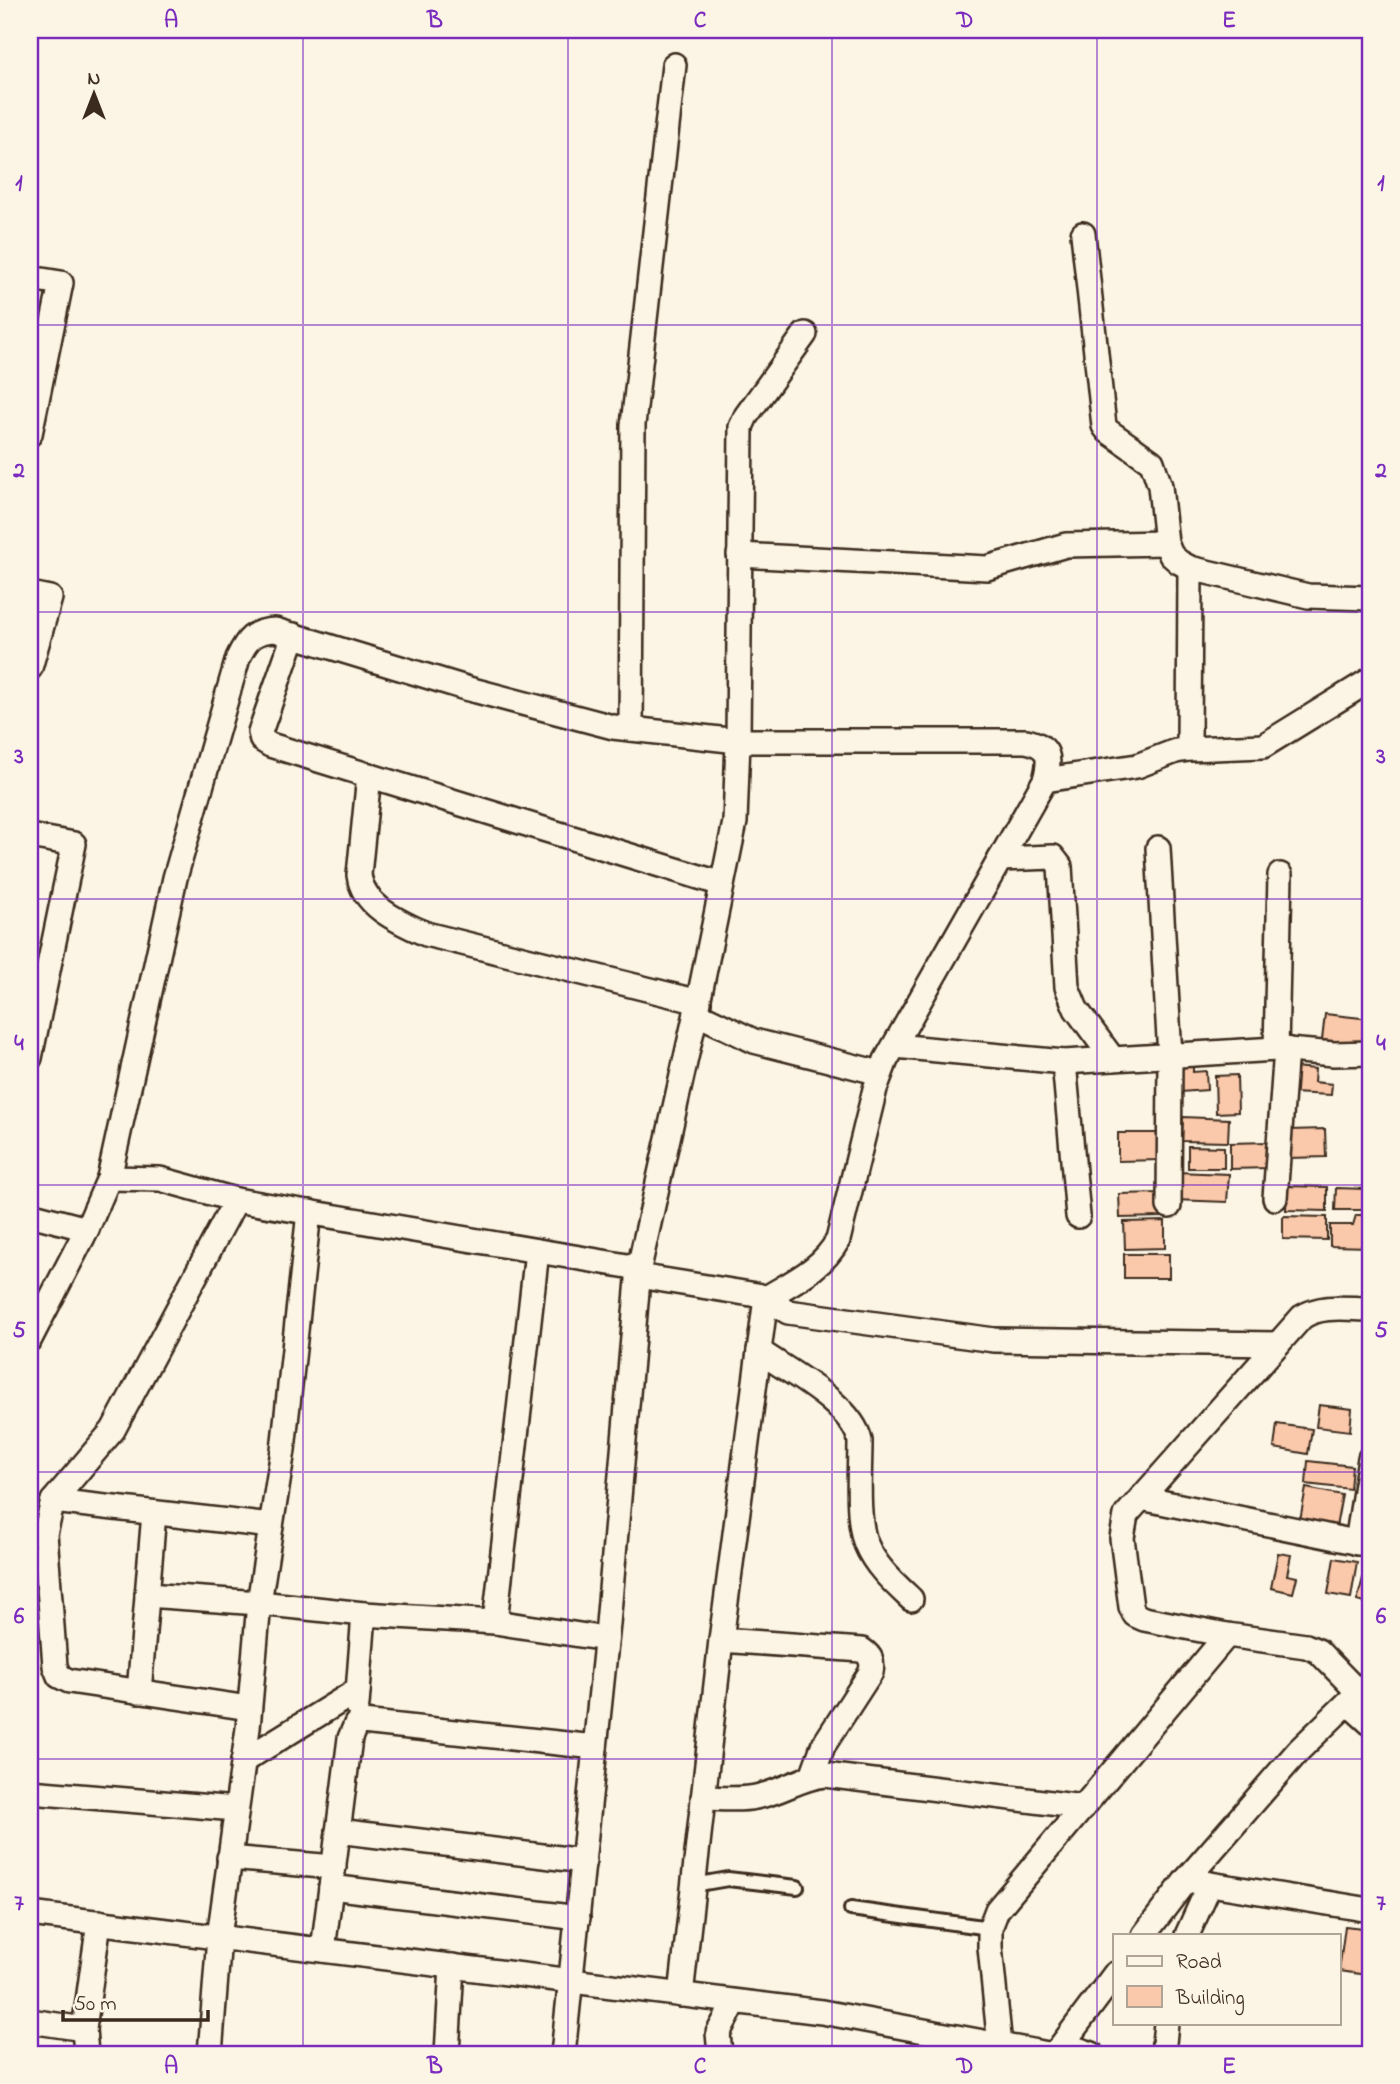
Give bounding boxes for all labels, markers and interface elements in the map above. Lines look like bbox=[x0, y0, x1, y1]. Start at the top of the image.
text: A bbox=[164, 5, 178, 38]
text: B bbox=[426, 5, 443, 38]
text: C bbox=[694, 5, 707, 38]
text: D bbox=[956, 5, 973, 38]
text: E bbox=[1222, 5, 1236, 38]
north arrow bbox=[60, 60, 130, 130]
text: N bbox=[88, 66, 101, 93]
text: 1 bbox=[15, 168, 23, 201]
text: 1 bbox=[1377, 168, 1385, 201]
text: 2 bbox=[12, 455, 25, 488]
text: 2 bbox=[1374, 455, 1387, 488]
text: 3 bbox=[13, 741, 24, 774]
text: 3 bbox=[1375, 741, 1386, 774]
text: 4 bbox=[14, 1028, 24, 1061]
text: 4 bbox=[1376, 1028, 1386, 1061]
text: 5 bbox=[12, 1315, 26, 1348]
text: 5 bbox=[1374, 1315, 1388, 1348]
text: 6 bbox=[14, 1601, 25, 1634]
text: 6 bbox=[1376, 1601, 1387, 1634]
text: 7 bbox=[14, 1888, 24, 1921]
text: 7 bbox=[1376, 1888, 1386, 1921]
legend bbox=[1113, 1934, 1340, 2024]
text: Road bbox=[1176, 1948, 1222, 1978]
scale bar bbox=[63, 1979, 208, 2023]
text: Building bbox=[1175, 1984, 1245, 2016]
text: 50 m bbox=[74, 1990, 117, 2020]
text: A bbox=[164, 2051, 178, 2084]
text: B bbox=[426, 2051, 443, 2084]
text: C bbox=[694, 2051, 707, 2084]
text: D bbox=[956, 2051, 973, 2084]
text: E bbox=[1222, 2051, 1236, 2084]

